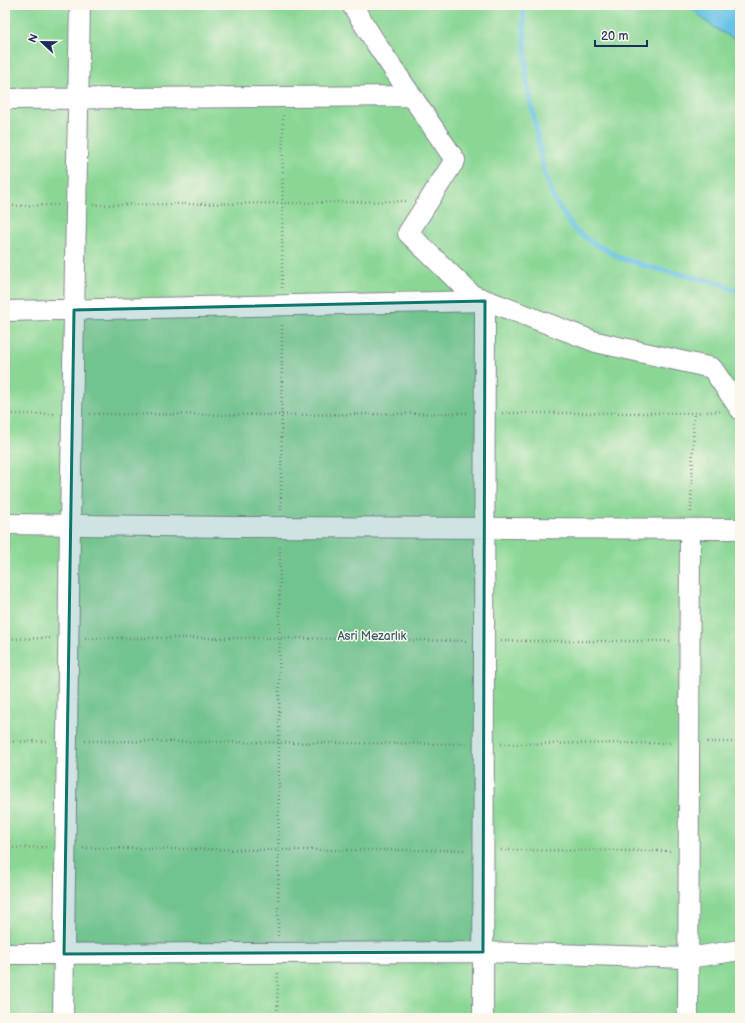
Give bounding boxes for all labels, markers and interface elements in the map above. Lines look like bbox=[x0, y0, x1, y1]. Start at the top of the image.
north arrow bbox=[22, 22, 62, 62]
scale bar bbox=[595, 22, 647, 48]
text: 20 m bbox=[601, 29, 628, 44]
text: N bbox=[26, 32, 41, 45]
park label: Asri Mezarlık bbox=[338, 629, 407, 644]

